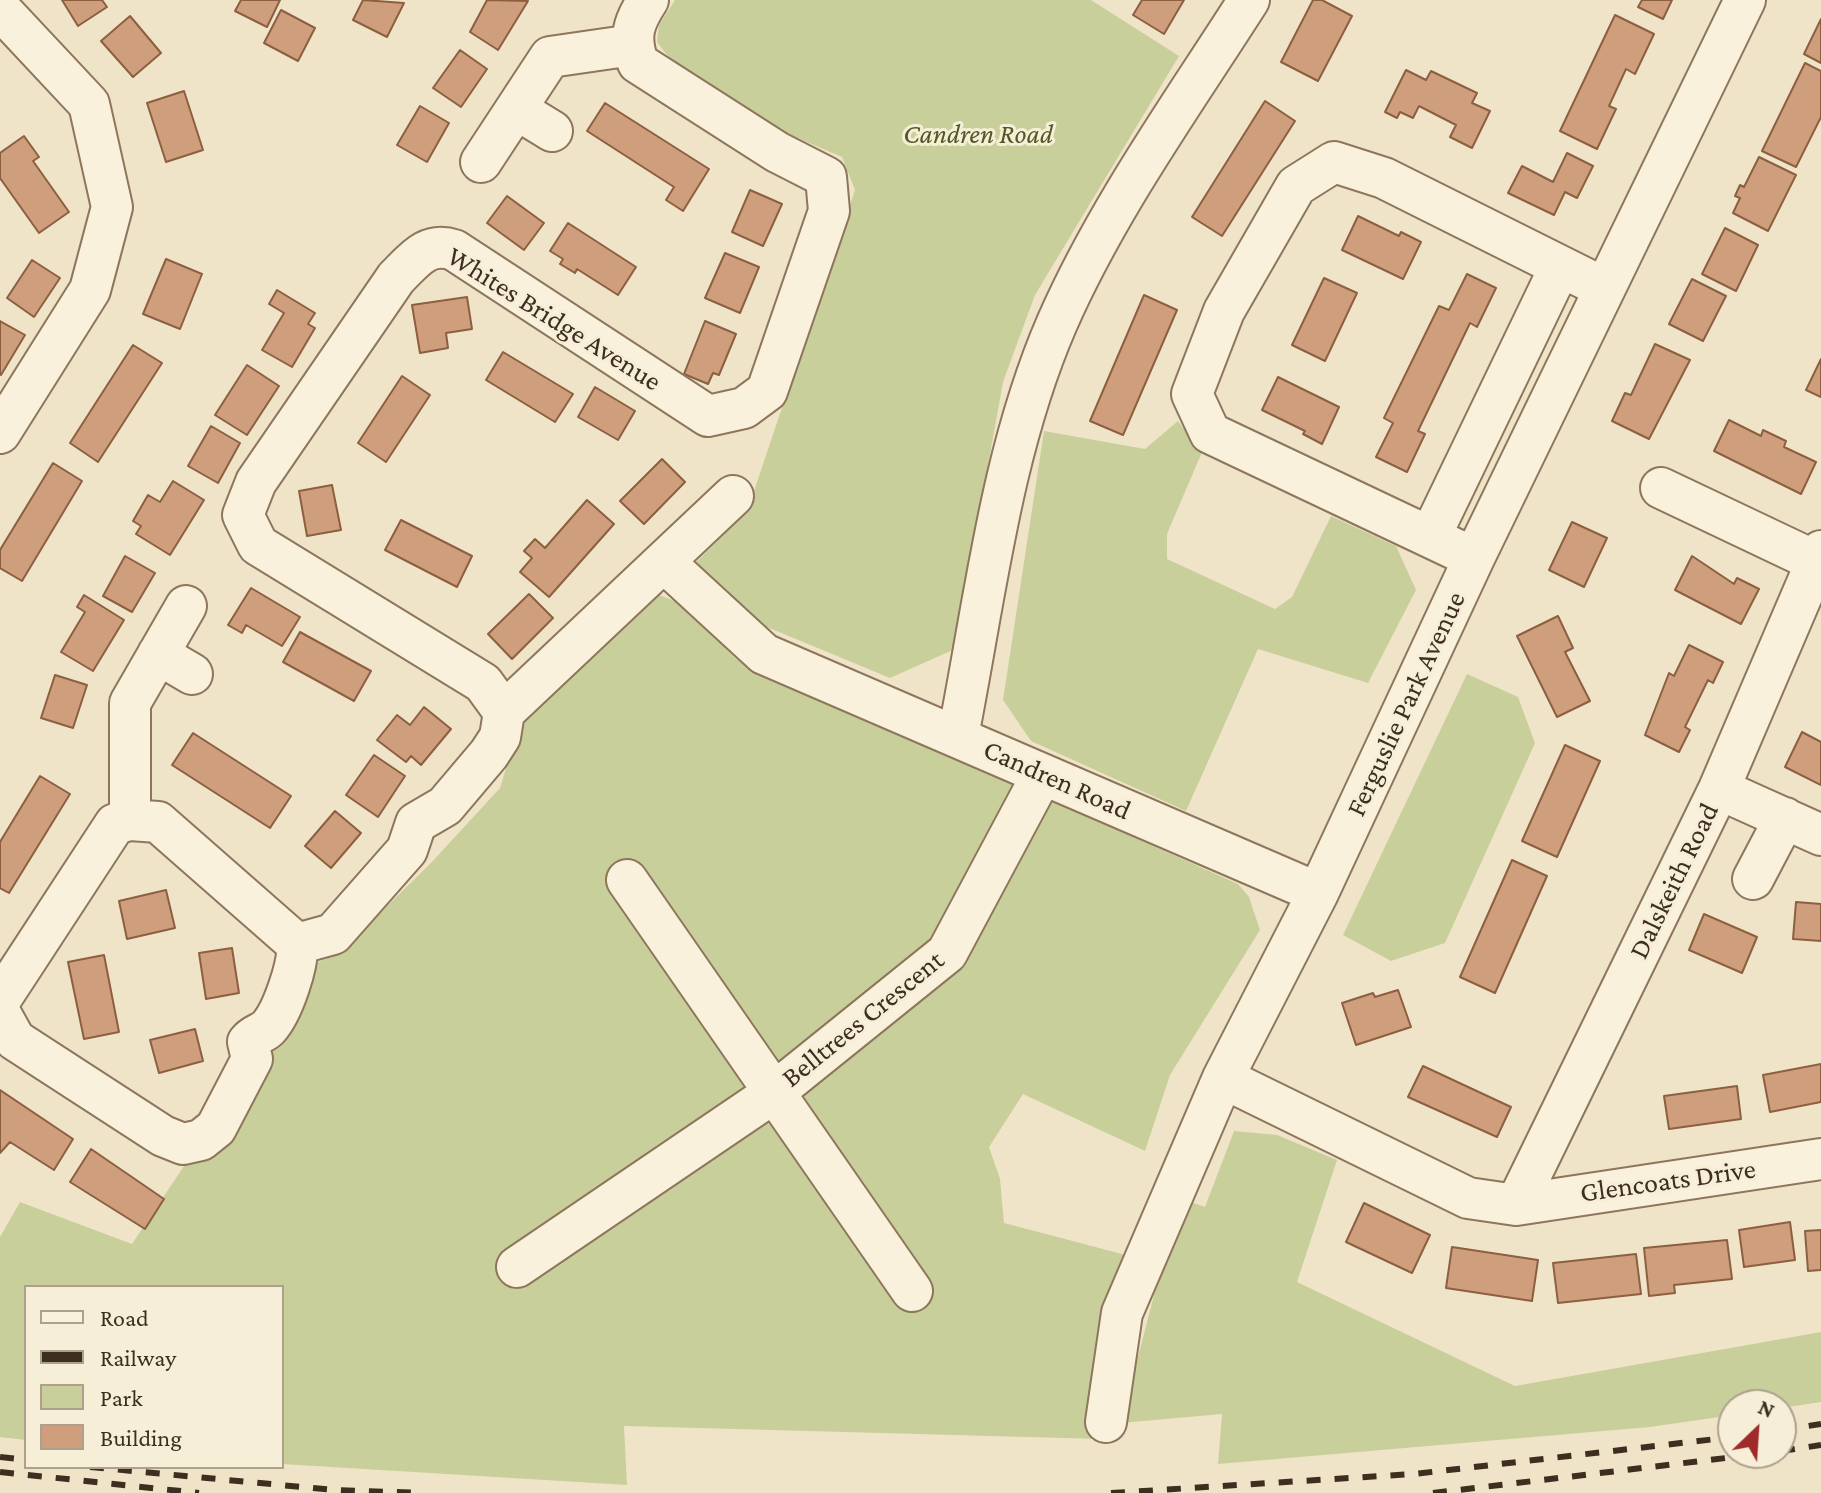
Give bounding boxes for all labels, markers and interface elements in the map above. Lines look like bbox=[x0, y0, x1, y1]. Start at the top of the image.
park label: Candren Road bbox=[903, 117, 1053, 151]
street label: Whites Bridge Avenue bbox=[441, 239, 667, 399]
street label: Ferguslie Park Avenue bbox=[1339, 586, 1473, 822]
street label: Candren Road bbox=[978, 733, 1136, 827]
street label: Dalskeith Road bbox=[1622, 798, 1726, 964]
street label: Belltrees Crescent bbox=[775, 943, 951, 1095]
street label: Glencoats Drive bbox=[1578, 1152, 1758, 1210]
legend bbox=[24, 1285, 284, 1469]
text: Road bbox=[100, 1304, 149, 1331]
text: Railway bbox=[100, 1344, 176, 1371]
text: Park bbox=[100, 1384, 143, 1411]
north arrow bbox=[1717, 1389, 1797, 1469]
text: N bbox=[1754, 1394, 1779, 1423]
text: Building bbox=[100, 1424, 182, 1451]

